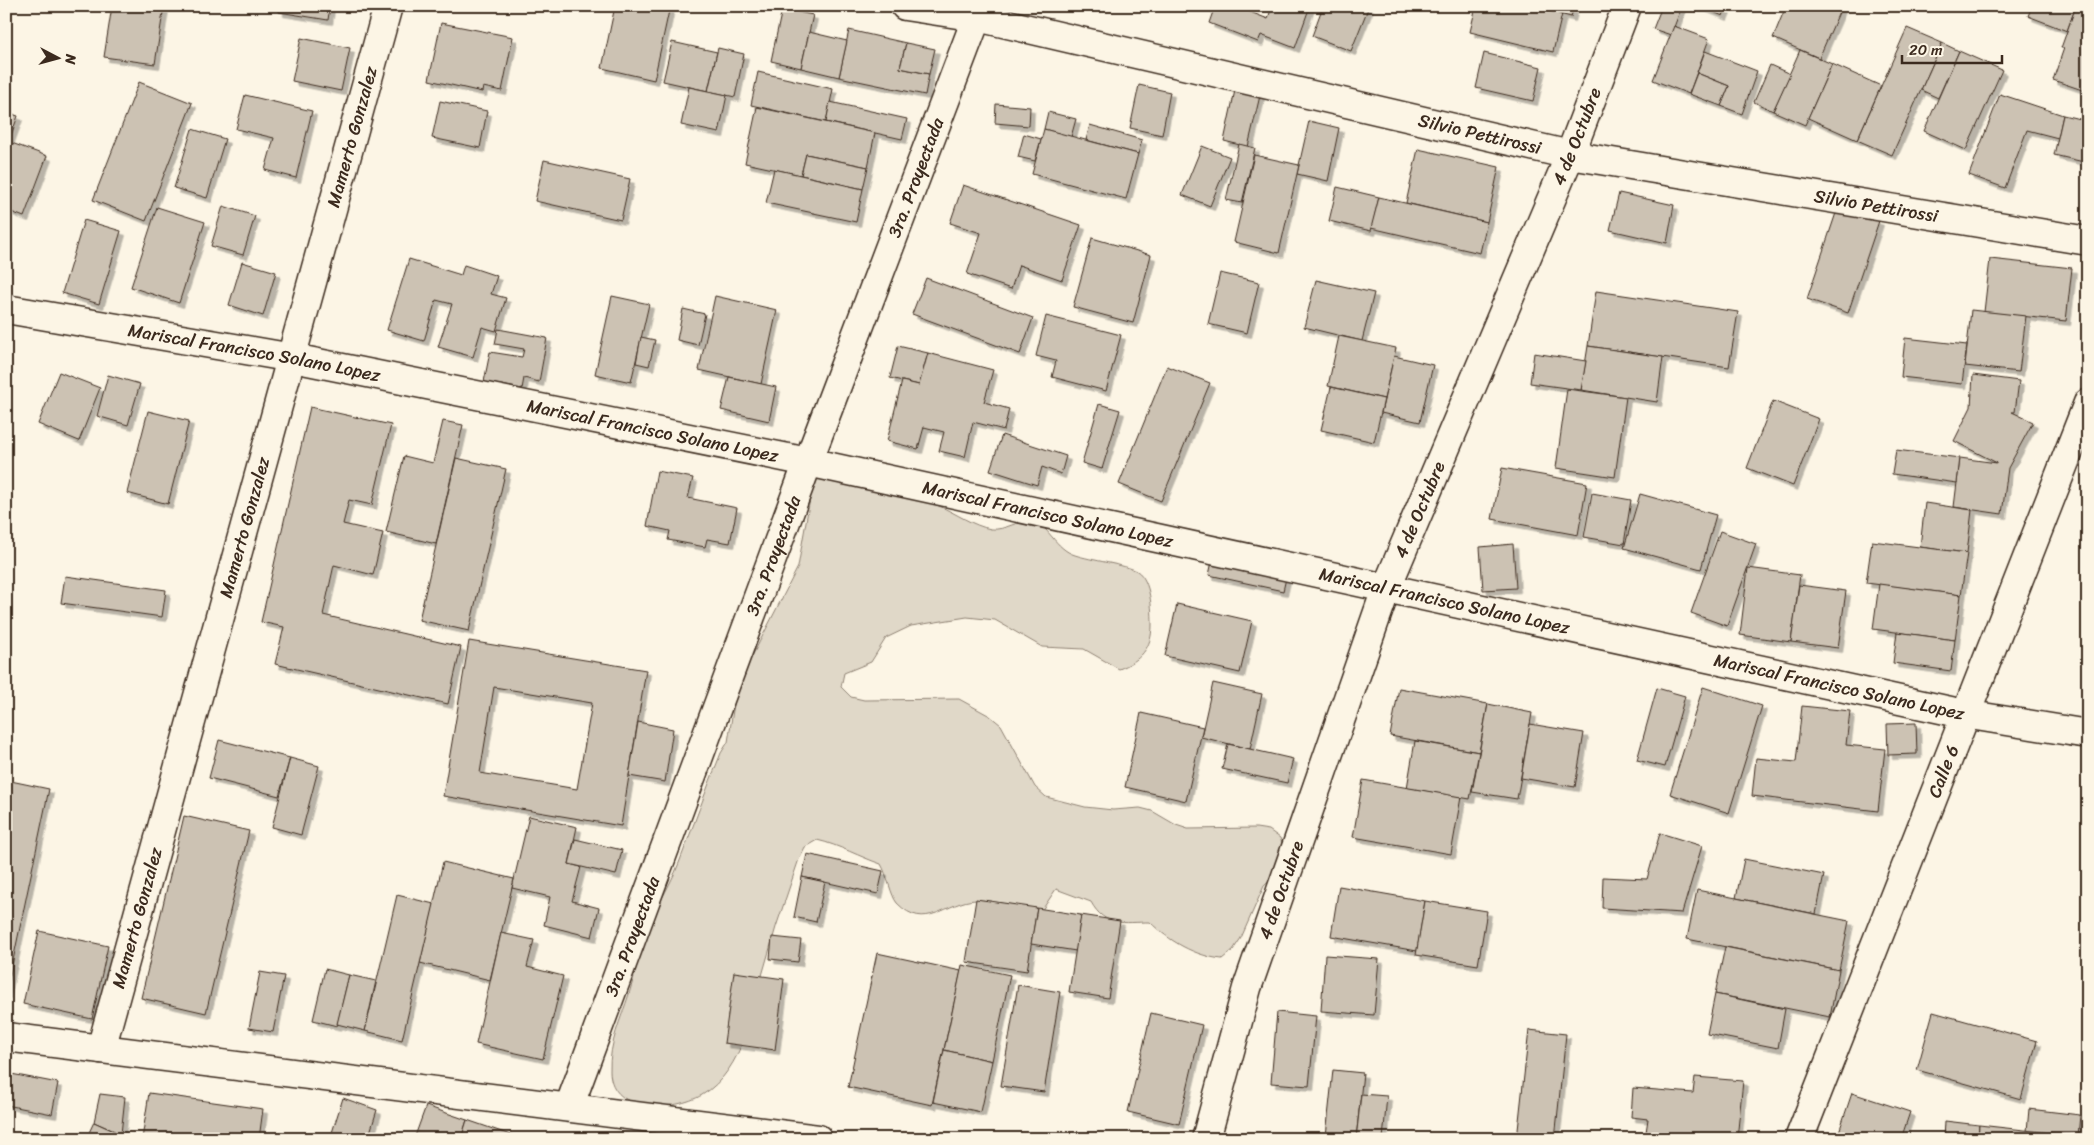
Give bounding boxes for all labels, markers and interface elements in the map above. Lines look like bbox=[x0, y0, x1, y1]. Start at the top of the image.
north arrow bbox=[32, 32, 82, 82]
scale bar bbox=[1902, 32, 2002, 64]
text: 20 m bbox=[1909, 37, 1943, 63]
text: N bbox=[57, 52, 83, 66]
street label: Mamerto Gonzalez bbox=[317, 62, 387, 211]
street label: 4 de Octubre bbox=[1543, 83, 1610, 191]
street label: Silvio Pettirossi bbox=[1415, 104, 1545, 164]
street label: 3ra. Proyectada bbox=[879, 112, 954, 242]
street label: Silvio Pettirossi bbox=[1812, 180, 1942, 232]
street label: Mariscal Francisco Solano Lopez bbox=[126, 314, 384, 391]
street label: Mariscal Francisco Solano Lopez bbox=[524, 390, 782, 472]
street label: Mamerto Gonzalez bbox=[210, 453, 279, 602]
street label: 4 de Octubre bbox=[1385, 456, 1455, 563]
street label: Mariscal Francisco Solano Lopez bbox=[919, 471, 1177, 557]
street label: 3ra. Proyectada bbox=[736, 490, 811, 620]
street label: Mariscal Francisco Solano Lopez bbox=[1316, 558, 1573, 644]
street label: Mariscal Francisco Solano Lopez bbox=[1711, 644, 1968, 730]
street label: Calle 6 bbox=[1918, 740, 1968, 803]
street label: 4 de Octubre bbox=[1249, 836, 1313, 944]
street label: Mamerto Gonzalez bbox=[102, 843, 172, 992]
street label: 3ra. Proyectada bbox=[595, 871, 670, 1001]

